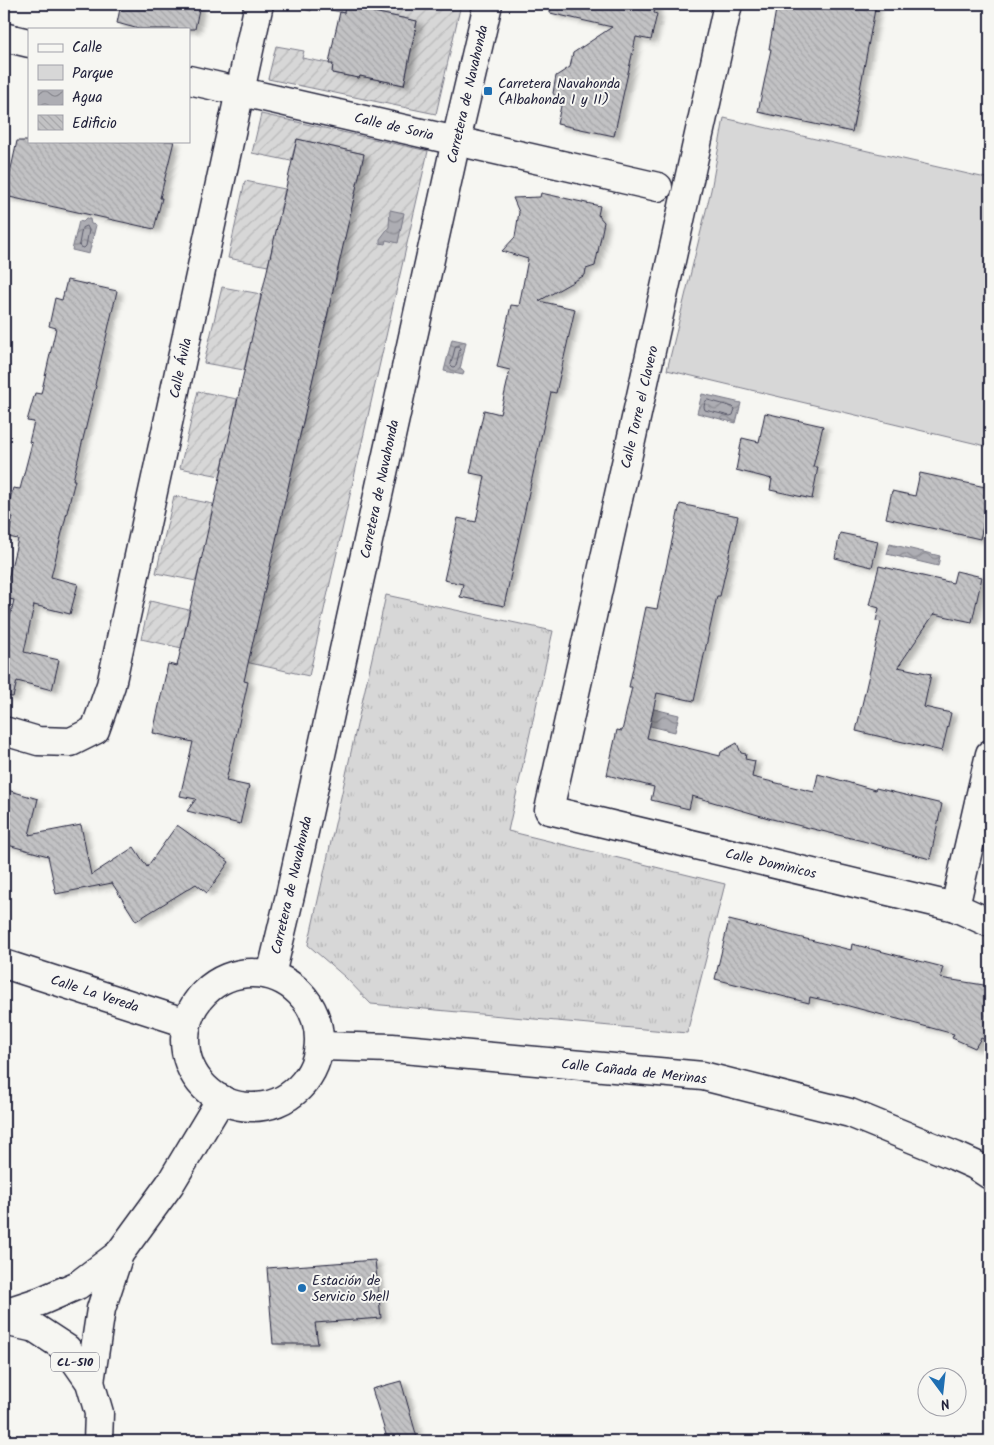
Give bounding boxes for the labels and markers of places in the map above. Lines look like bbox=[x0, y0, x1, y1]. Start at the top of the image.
place label: Carretera Navahonda (Albahonda I y II) bbox=[498, 73, 620, 111]
marker: Carretera Navahonda (Albahonda I y II) bbox=[482, 85, 494, 97]
place label: Estación de Servicio Shell bbox=[312, 1270, 390, 1308]
marker: Estación de Servicio Shell bbox=[296, 1282, 308, 1294]

